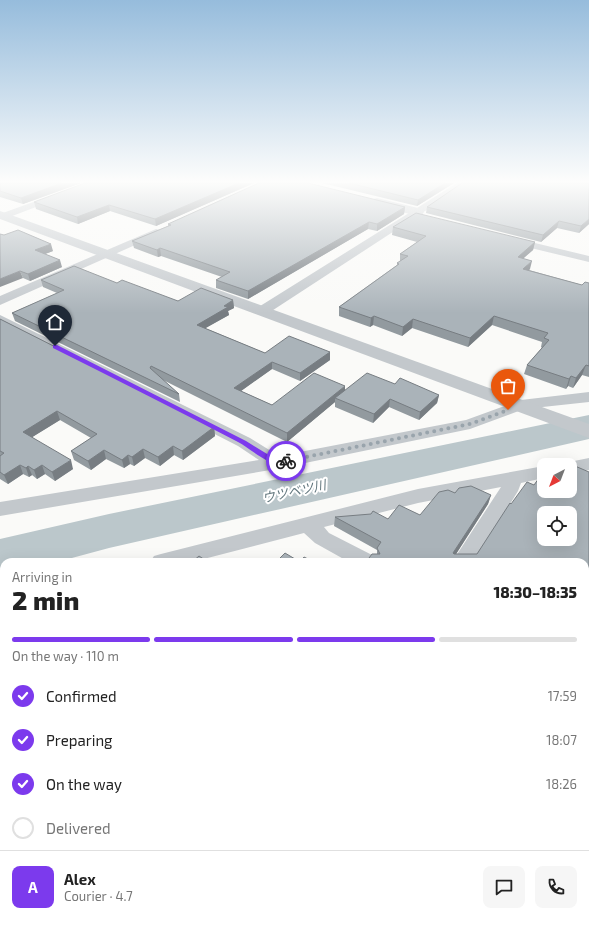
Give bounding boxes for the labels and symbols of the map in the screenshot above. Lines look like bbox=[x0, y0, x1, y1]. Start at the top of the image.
pin bbox=[38, 305, 72, 346]
pin bbox=[491, 369, 525, 410]
courier bbox=[266, 441, 306, 481]
north arrow bbox=[537, 458, 577, 498]
water label: ウツベツ川 bbox=[261, 476, 329, 506]

